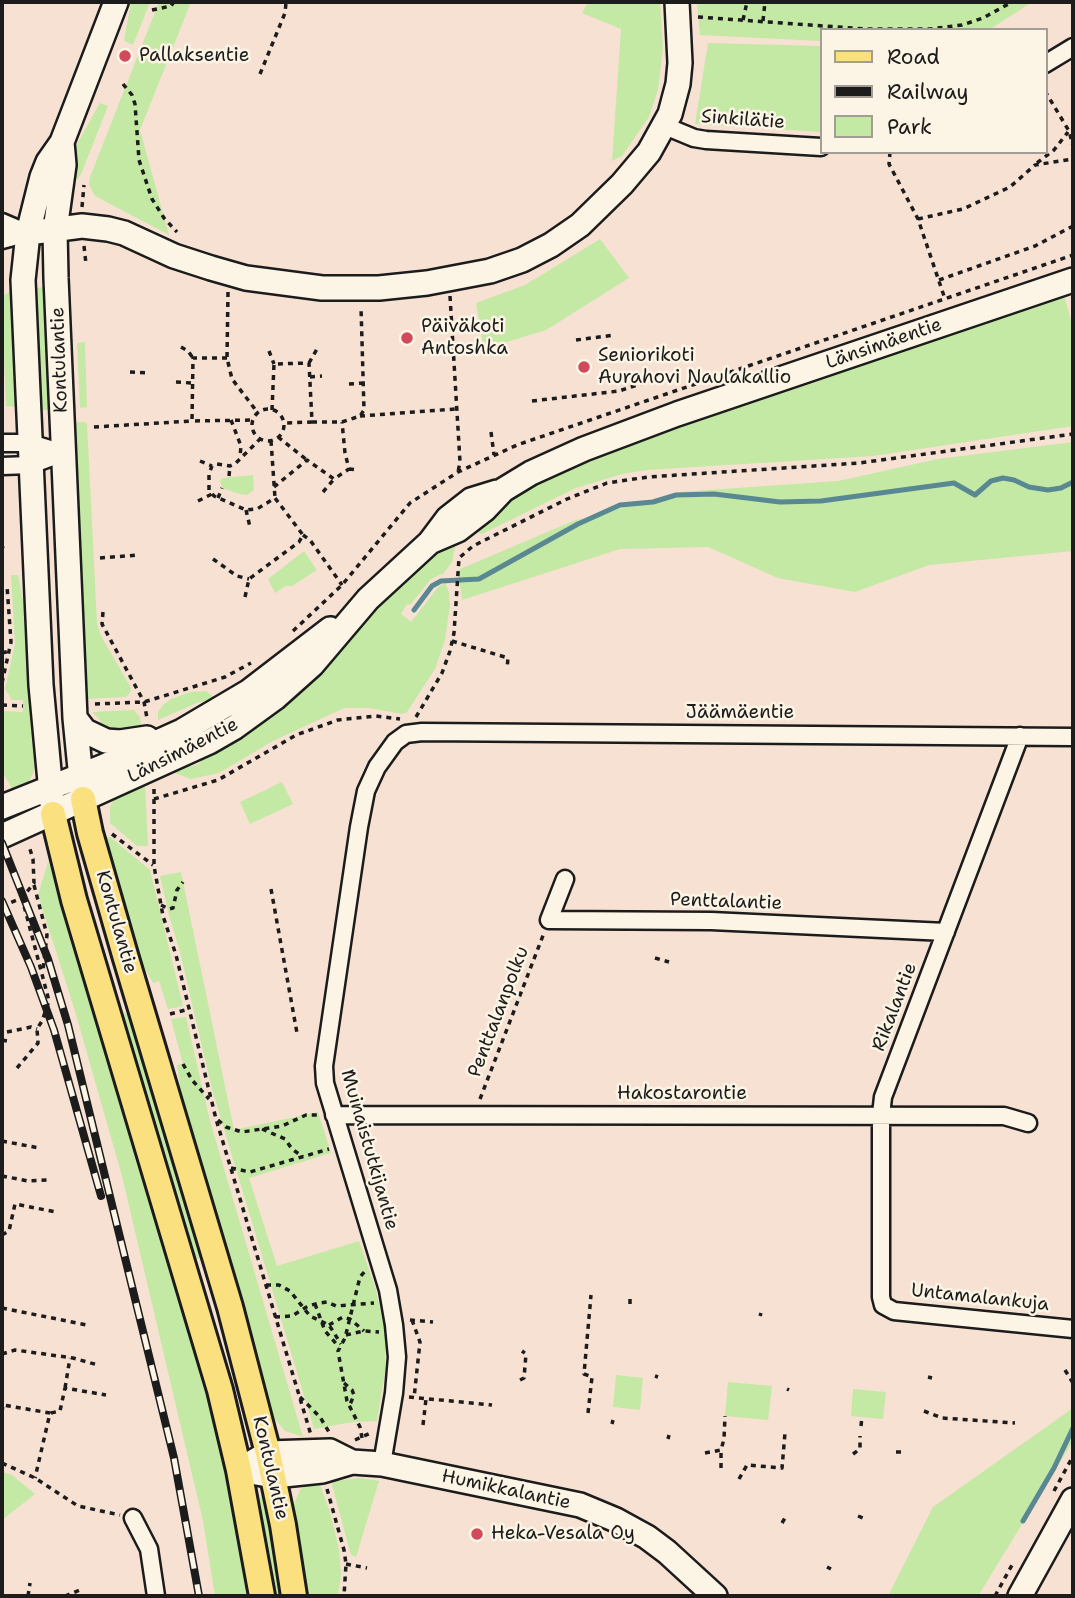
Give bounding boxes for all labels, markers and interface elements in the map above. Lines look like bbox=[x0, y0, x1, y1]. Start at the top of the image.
legend bbox=[820, 28, 1047, 154]
text: Road bbox=[887, 43, 940, 71]
place label: Pallaksentie bbox=[139, 45, 249, 67]
marker: Pallaksentie bbox=[117, 48, 133, 64]
text: Railway bbox=[887, 78, 969, 106]
street label: Sinkilätie bbox=[700, 106, 786, 134]
text: Park bbox=[887, 113, 932, 141]
street label: Kontulantie bbox=[47, 307, 73, 413]
street label: Länsimäentie bbox=[823, 313, 945, 375]
place label: Päiväkoti Antoshka bbox=[421, 316, 508, 360]
marker: Päiväkoti Antoshka bbox=[399, 330, 415, 346]
place label: Seniorikoti Aurahovi Naulakallio bbox=[598, 345, 791, 389]
marker: Seniorikoti Aurahovi Naulakallio bbox=[576, 359, 592, 375]
street label: Jäämäentie bbox=[686, 702, 794, 724]
street label: Länsimäentie bbox=[124, 713, 242, 789]
street label: Kontulantie bbox=[90, 868, 142, 976]
street label: Penttalantie bbox=[669, 889, 783, 915]
street label: Penttalanpolku bbox=[464, 943, 534, 1081]
street label: Rikalantie bbox=[868, 960, 922, 1054]
street label: Muinaistutkijantie bbox=[335, 1067, 403, 1233]
street label: Hakostarontie bbox=[617, 1083, 747, 1105]
street label: Untamalankuja bbox=[910, 1279, 1050, 1317]
street label: Kontulantie bbox=[247, 1414, 293, 1522]
street label: Humikkalantie bbox=[439, 1465, 573, 1515]
place label: Heka-Vesala Oy bbox=[491, 1523, 635, 1545]
marker: Heka-Vesala Oy bbox=[469, 1526, 485, 1542]

